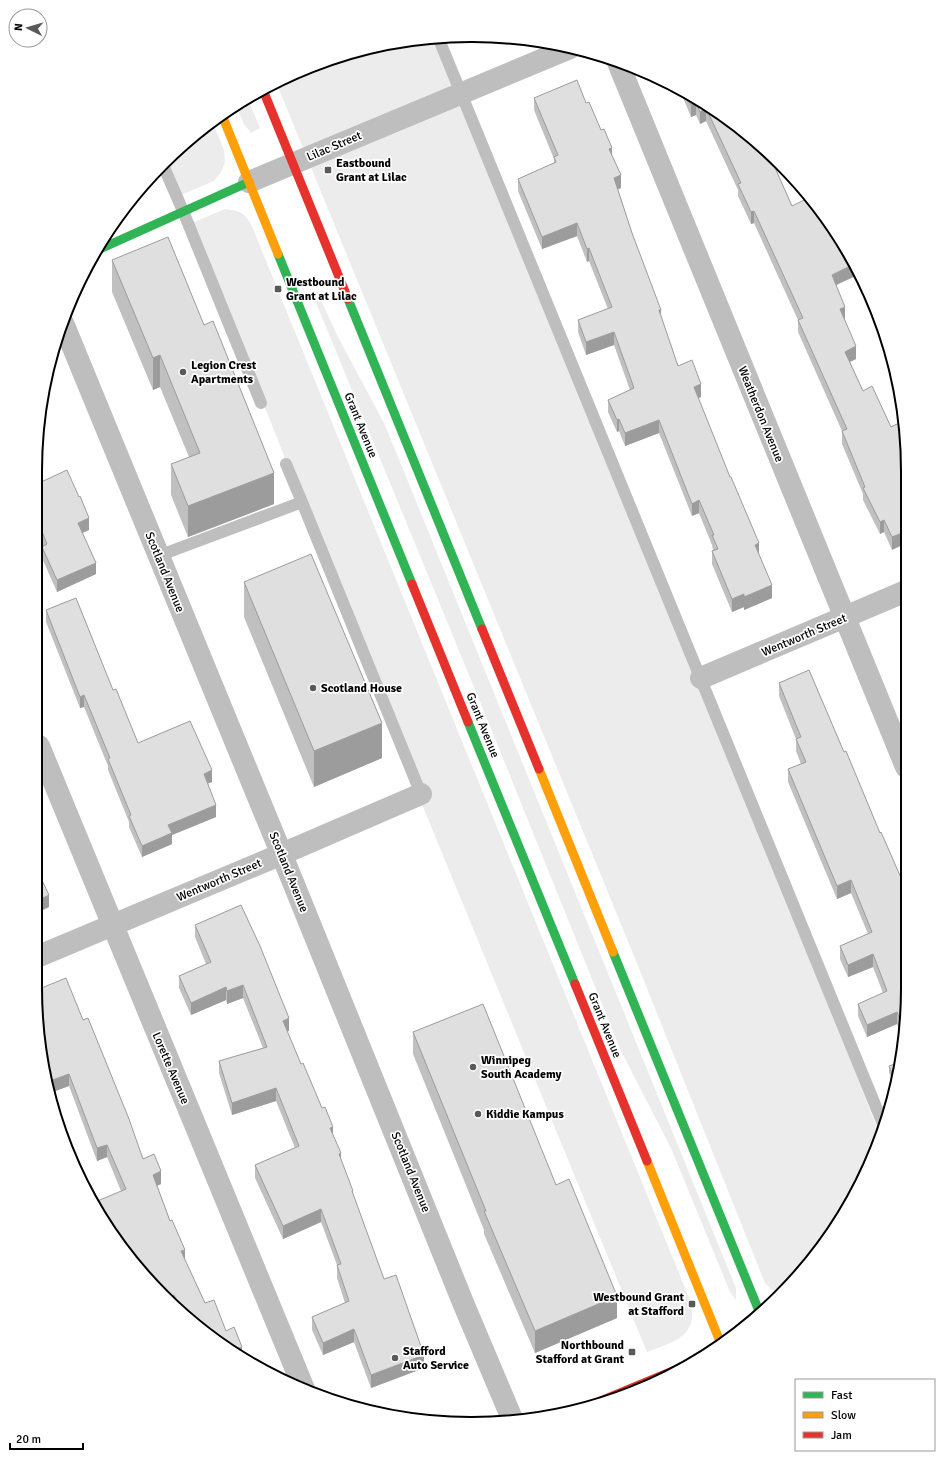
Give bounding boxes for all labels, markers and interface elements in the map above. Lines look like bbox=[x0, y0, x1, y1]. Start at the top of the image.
north arrow bbox=[8, 8, 48, 48]
text: N bbox=[12, 23, 25, 32]
street label: Lilac Street bbox=[304, 128, 364, 165]
place label: Eastbound Grant at Lilac bbox=[336, 156, 407, 185]
marker: Eastbound Grant at Lilac bbox=[323, 165, 333, 175]
place label: Westbound Grant at Lilac bbox=[286, 275, 357, 304]
marker: Westbound Grant at Lilac bbox=[273, 284, 283, 294]
place label: Legion Crest Apartments bbox=[191, 358, 257, 387]
street label: Weatherdon Avenue bbox=[734, 364, 787, 464]
marker: Legion Crest Apartments bbox=[178, 367, 188, 377]
street label: Grant Avenue bbox=[341, 390, 380, 460]
street label: Scotland Avenue bbox=[142, 530, 187, 615]
street label: Wentworth Street bbox=[760, 611, 849, 660]
place label: Scotland House bbox=[321, 681, 402, 696]
marker: Scotland House bbox=[308, 683, 318, 693]
street label: Grant Avenue bbox=[463, 690, 502, 760]
street label: Scotland Avenue bbox=[266, 830, 311, 915]
street label: Wentworth Street bbox=[175, 856, 264, 905]
street label: Grant Avenue bbox=[585, 990, 624, 1060]
street label: Lorette Avenue bbox=[149, 1030, 192, 1107]
place label: Winnipeg South Academy bbox=[481, 1053, 561, 1082]
marker: Winnipeg South Academy bbox=[468, 1062, 478, 1072]
place label: Kiddie Kampus bbox=[486, 1107, 564, 1122]
marker: Kiddie Kampus bbox=[473, 1109, 483, 1119]
street label: Scotland Avenue bbox=[388, 1130, 433, 1215]
place label: Westbound Grant at Stafford bbox=[593, 1290, 685, 1319]
marker: Westbound Grant at Stafford bbox=[687, 1299, 697, 1309]
place label: Northbound Stafford at Grant bbox=[536, 1338, 625, 1367]
place label: Stafford Auto Service bbox=[403, 1344, 469, 1373]
marker: Northbound Stafford at Grant bbox=[627, 1347, 637, 1357]
marker: Stafford Auto Service bbox=[390, 1353, 400, 1363]
legend bbox=[795, 1379, 935, 1451]
text: Fast bbox=[831, 1388, 852, 1403]
text: Slow bbox=[831, 1408, 856, 1423]
scale bar bbox=[10, 1425, 83, 1451]
text: Jam bbox=[831, 1428, 852, 1443]
text: 20 m bbox=[16, 1432, 41, 1447]

